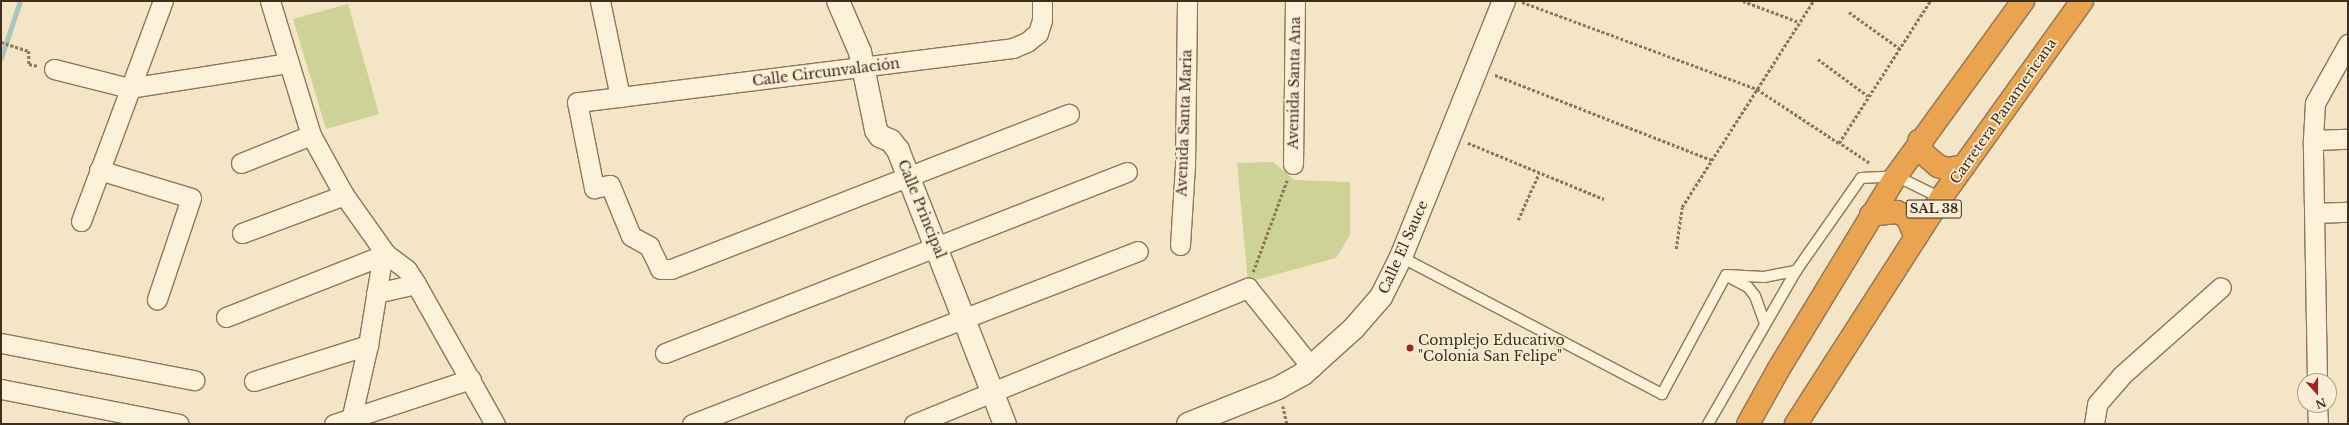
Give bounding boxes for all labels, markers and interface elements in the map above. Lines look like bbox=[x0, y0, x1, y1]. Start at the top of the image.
street label: Avenida Santa Ana bbox=[1284, 16, 1304, 150]
street label: Carretera Panamericana bbox=[1946, 35, 2060, 187]
street label: Avenida Santa Maria bbox=[1173, 49, 1195, 197]
street label: Calle Circunvalación bbox=[751, 55, 901, 89]
street label: Calle Principal bbox=[895, 157, 949, 261]
street label: Calle El Sauce bbox=[1375, 198, 1431, 296]
road number: SAL 38 bbox=[1905, 198, 1963, 220]
place label: Complejo Educativo "Colonia San Felipe" bbox=[1418, 332, 1565, 364]
marker: Complejo Educativo "Colonia San Felipe" bbox=[1405, 343, 1415, 353]
north arrow bbox=[2297, 373, 2337, 413]
text: N bbox=[2314, 395, 2328, 412]

